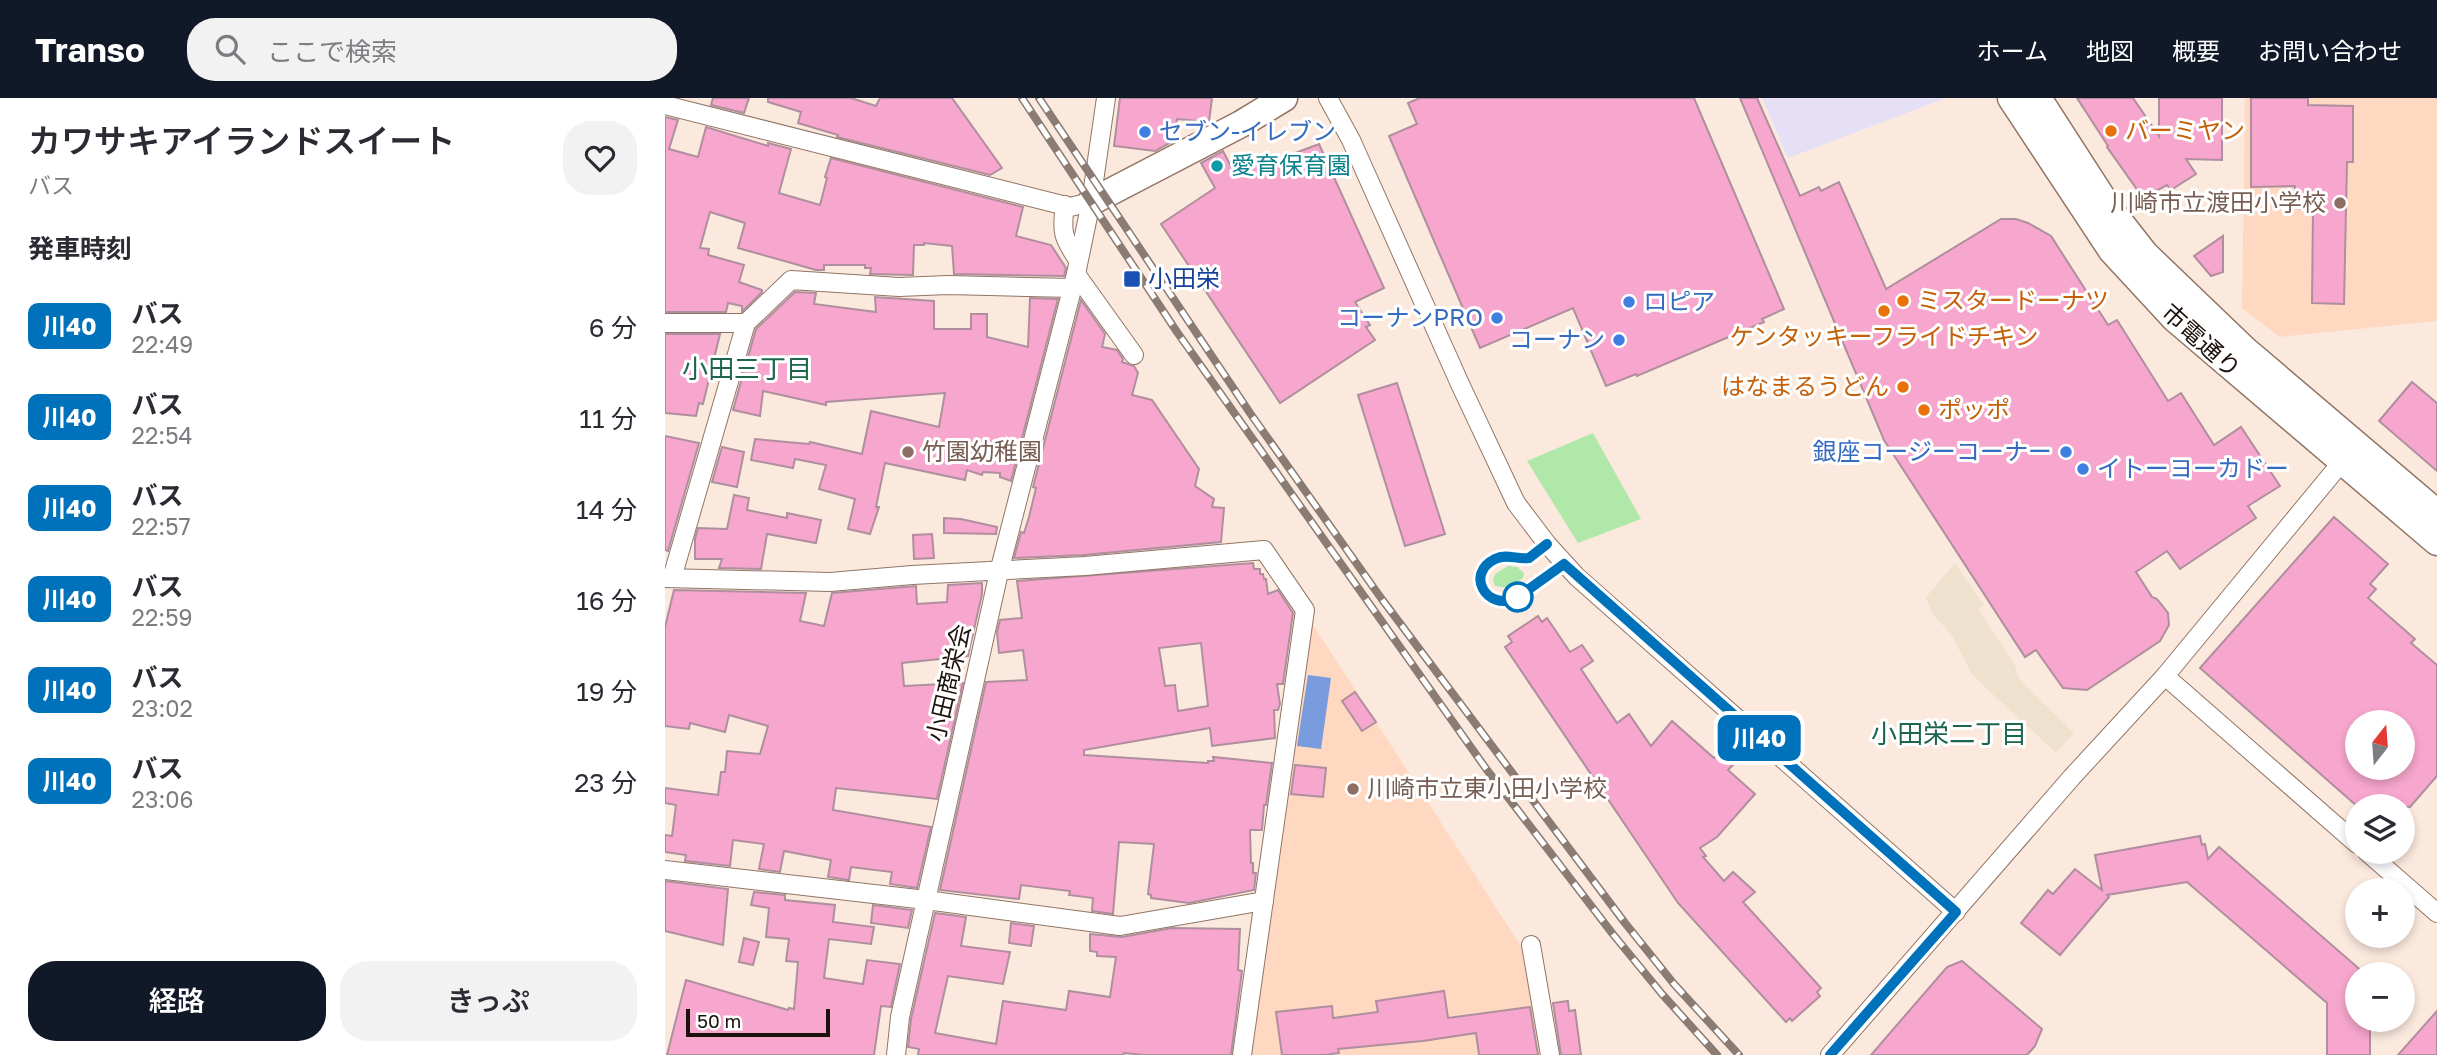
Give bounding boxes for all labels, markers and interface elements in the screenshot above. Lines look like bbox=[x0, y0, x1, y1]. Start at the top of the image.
search box bbox=[187, 18, 677, 81]
text: Transo bbox=[35, 30, 145, 69]
icon: search bbox=[211, 30, 249, 68]
text: ここで検索 bbox=[267, 36, 397, 67]
text: ホーム bbox=[1977, 36, 2048, 65]
text: 地図 bbox=[2086, 36, 2134, 65]
text: 概要 bbox=[2172, 36, 2220, 65]
text: お問い合わせ bbox=[2258, 36, 2402, 65]
place label: バーミヤン bbox=[2125, 115, 2245, 144]
place label: セブン-イレブン bbox=[1159, 116, 1336, 145]
text: カワサキアイランドスイート bbox=[28, 121, 455, 160]
button: heart bbox=[563, 121, 637, 195]
marker: バーミヤン bbox=[2103, 123, 2119, 139]
marker: セブン-イレブン bbox=[1137, 124, 1153, 140]
place label: 愛育保育園 bbox=[1231, 150, 1351, 179]
marker: 愛育保育園 bbox=[1209, 158, 1225, 174]
text: バス bbox=[28, 171, 74, 199]
place label: 川崎市立渡田小学校 bbox=[2110, 187, 2326, 216]
marker: 川崎市立渡田小学校 bbox=[2332, 195, 2348, 211]
text: 発車時刻 bbox=[28, 233, 132, 264]
place label: 小田栄 bbox=[1148, 263, 1220, 292]
marker: 小田栄 bbox=[1122, 269, 1142, 289]
place label: ミスタードーナツ bbox=[1917, 285, 2109, 314]
place label: ロピア bbox=[1643, 286, 1715, 315]
marker: ミスタードーナツ bbox=[1895, 293, 1911, 309]
marker: ロピア bbox=[1621, 294, 1637, 310]
street label: 市電通り bbox=[2157, 297, 2247, 383]
text: バス bbox=[132, 298, 184, 329]
place label: コーナンPRO bbox=[1337, 302, 1483, 331]
marker: ケンタッキーフライドチキン bbox=[1876, 303, 1892, 319]
marker: コーナンPRO bbox=[1489, 310, 1505, 326]
text: 川40 bbox=[42, 311, 97, 340]
text: 6 分 bbox=[589, 312, 637, 343]
place label: ケンタッキーフライドチキン bbox=[1729, 321, 2039, 350]
place label: コーナン bbox=[1509, 324, 1605, 353]
text: 22:49 bbox=[132, 330, 193, 358]
marker: コーナン bbox=[1611, 332, 1627, 348]
district label: 小田三丁目 bbox=[682, 353, 812, 384]
place label: はなまるうどん bbox=[1721, 371, 1889, 400]
marker: はなまるうどん bbox=[1895, 379, 1911, 395]
text: バス bbox=[132, 389, 184, 420]
place label: ポッポ bbox=[1938, 394, 2010, 423]
text: 川40 bbox=[42, 402, 97, 431]
marker: ポッポ bbox=[1916, 402, 1932, 418]
text: 11 分 bbox=[579, 403, 637, 434]
text: 22:54 bbox=[132, 421, 193, 449]
place label: 竹園幼稚園 bbox=[922, 436, 1042, 465]
place label: 銀座コージーコーナー bbox=[1812, 436, 2052, 465]
marker: 竹園幼稚園 bbox=[900, 444, 916, 460]
marker: 銀座コージーコーナー bbox=[2058, 444, 2074, 460]
place label: イトーヨーカドー bbox=[2097, 453, 2289, 482]
marker: イトーヨーカドー bbox=[2075, 461, 2091, 477]
text: バス bbox=[132, 480, 184, 511]
text: 川40 bbox=[42, 493, 97, 522]
text: 14 分 bbox=[576, 494, 637, 525]
text: 22:57 bbox=[132, 512, 191, 540]
text: バス bbox=[132, 571, 184, 602]
unlabelled marker bbox=[1503, 582, 1533, 612]
text: 川40 bbox=[42, 584, 97, 613]
text: 16 分 bbox=[576, 585, 637, 616]
text: 22:59 bbox=[132, 603, 192, 631]
street label: 小田商栄会 bbox=[920, 621, 975, 744]
text: バス bbox=[132, 662, 184, 693]
text: 川40 bbox=[42, 675, 97, 704]
text: 19 分 bbox=[576, 676, 637, 707]
text: 23:02 bbox=[132, 694, 193, 722]
north arrow bbox=[2345, 710, 2415, 780]
map controls bbox=[2345, 710, 2415, 1032]
line badge: 川40 bbox=[1719, 715, 1799, 761]
district label: 小田栄二丁目 bbox=[1871, 718, 2027, 749]
text: 川40 bbox=[1732, 723, 1786, 752]
text: バス bbox=[132, 753, 184, 784]
text: 川40 bbox=[42, 766, 97, 795]
text: 23 分 bbox=[574, 767, 637, 798]
place label: 川崎市立東小田小学校 bbox=[1367, 773, 1607, 802]
marker: 川崎市立東小田小学校 bbox=[1345, 781, 1361, 797]
text: 23:06 bbox=[132, 785, 193, 813]
button: layers bbox=[2345, 794, 2415, 864]
button: + bbox=[2345, 878, 2415, 948]
button: 経路 bbox=[28, 961, 326, 1041]
button: きっぷ bbox=[340, 961, 637, 1041]
button: − bbox=[2345, 962, 2415, 1032]
scale bar bbox=[686, 1006, 829, 1038]
text: 50 m bbox=[697, 1009, 741, 1032]

